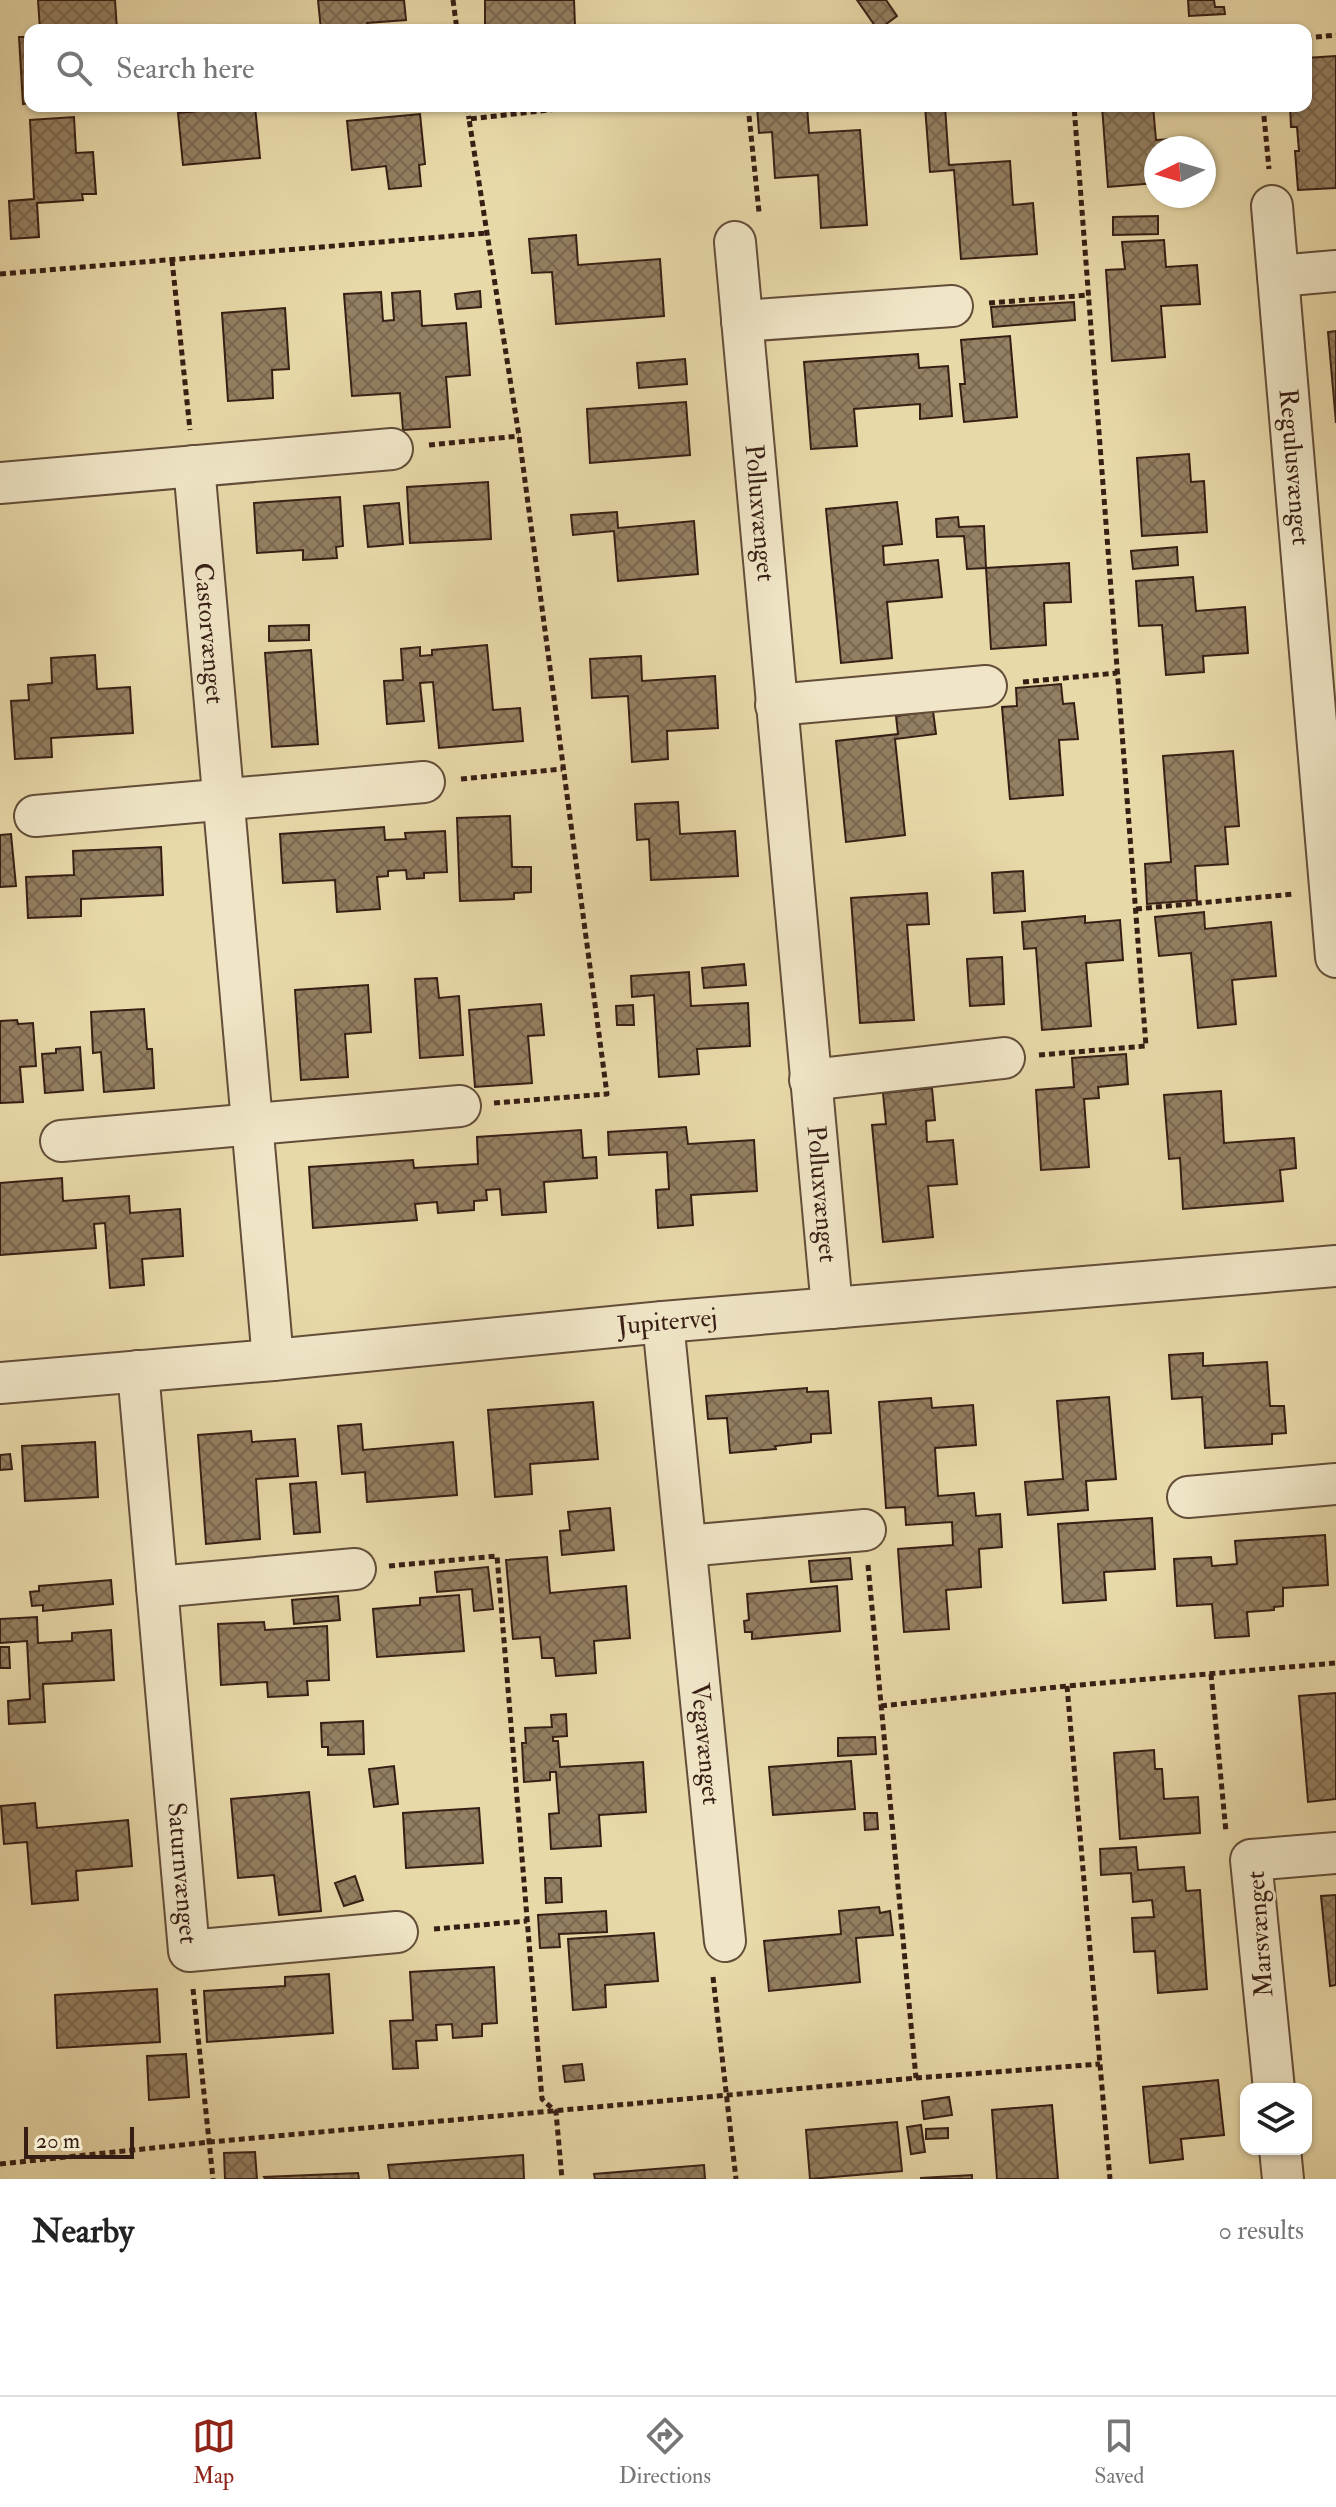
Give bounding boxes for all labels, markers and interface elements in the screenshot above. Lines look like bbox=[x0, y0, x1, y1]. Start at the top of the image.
search box bbox=[24, 24, 1312, 112]
icon: search bbox=[52, 46, 96, 90]
text: Search here bbox=[116, 50, 255, 87]
north arrow bbox=[1144, 136, 1216, 208]
street label: Regulusvænget bbox=[1272, 387, 1317, 547]
street label: Polluxvænget bbox=[737, 443, 782, 583]
street label: Castorvænget bbox=[187, 561, 231, 705]
street label: Polluxvænget bbox=[799, 1124, 844, 1264]
street label: Jupitervej bbox=[615, 1302, 719, 1342]
street label: Vegavænget bbox=[683, 1681, 727, 1806]
street label: Saturnvænget bbox=[160, 1801, 204, 1945]
street label: Marsvænget bbox=[1240, 1870, 1280, 1998]
map controls bbox=[1240, 2083, 1312, 2155]
button: layers bbox=[1240, 2083, 1312, 2155]
scale bar bbox=[24, 2123, 134, 2159]
text: 20 m bbox=[36, 2127, 80, 2155]
text: Nearby bbox=[32, 2210, 134, 2253]
text: 0 results bbox=[1219, 2215, 1304, 2247]
tab: Map bbox=[192, 2414, 236, 2490]
tab: Directions bbox=[619, 2414, 711, 2490]
tab: Saved bbox=[1094, 2414, 1144, 2490]

